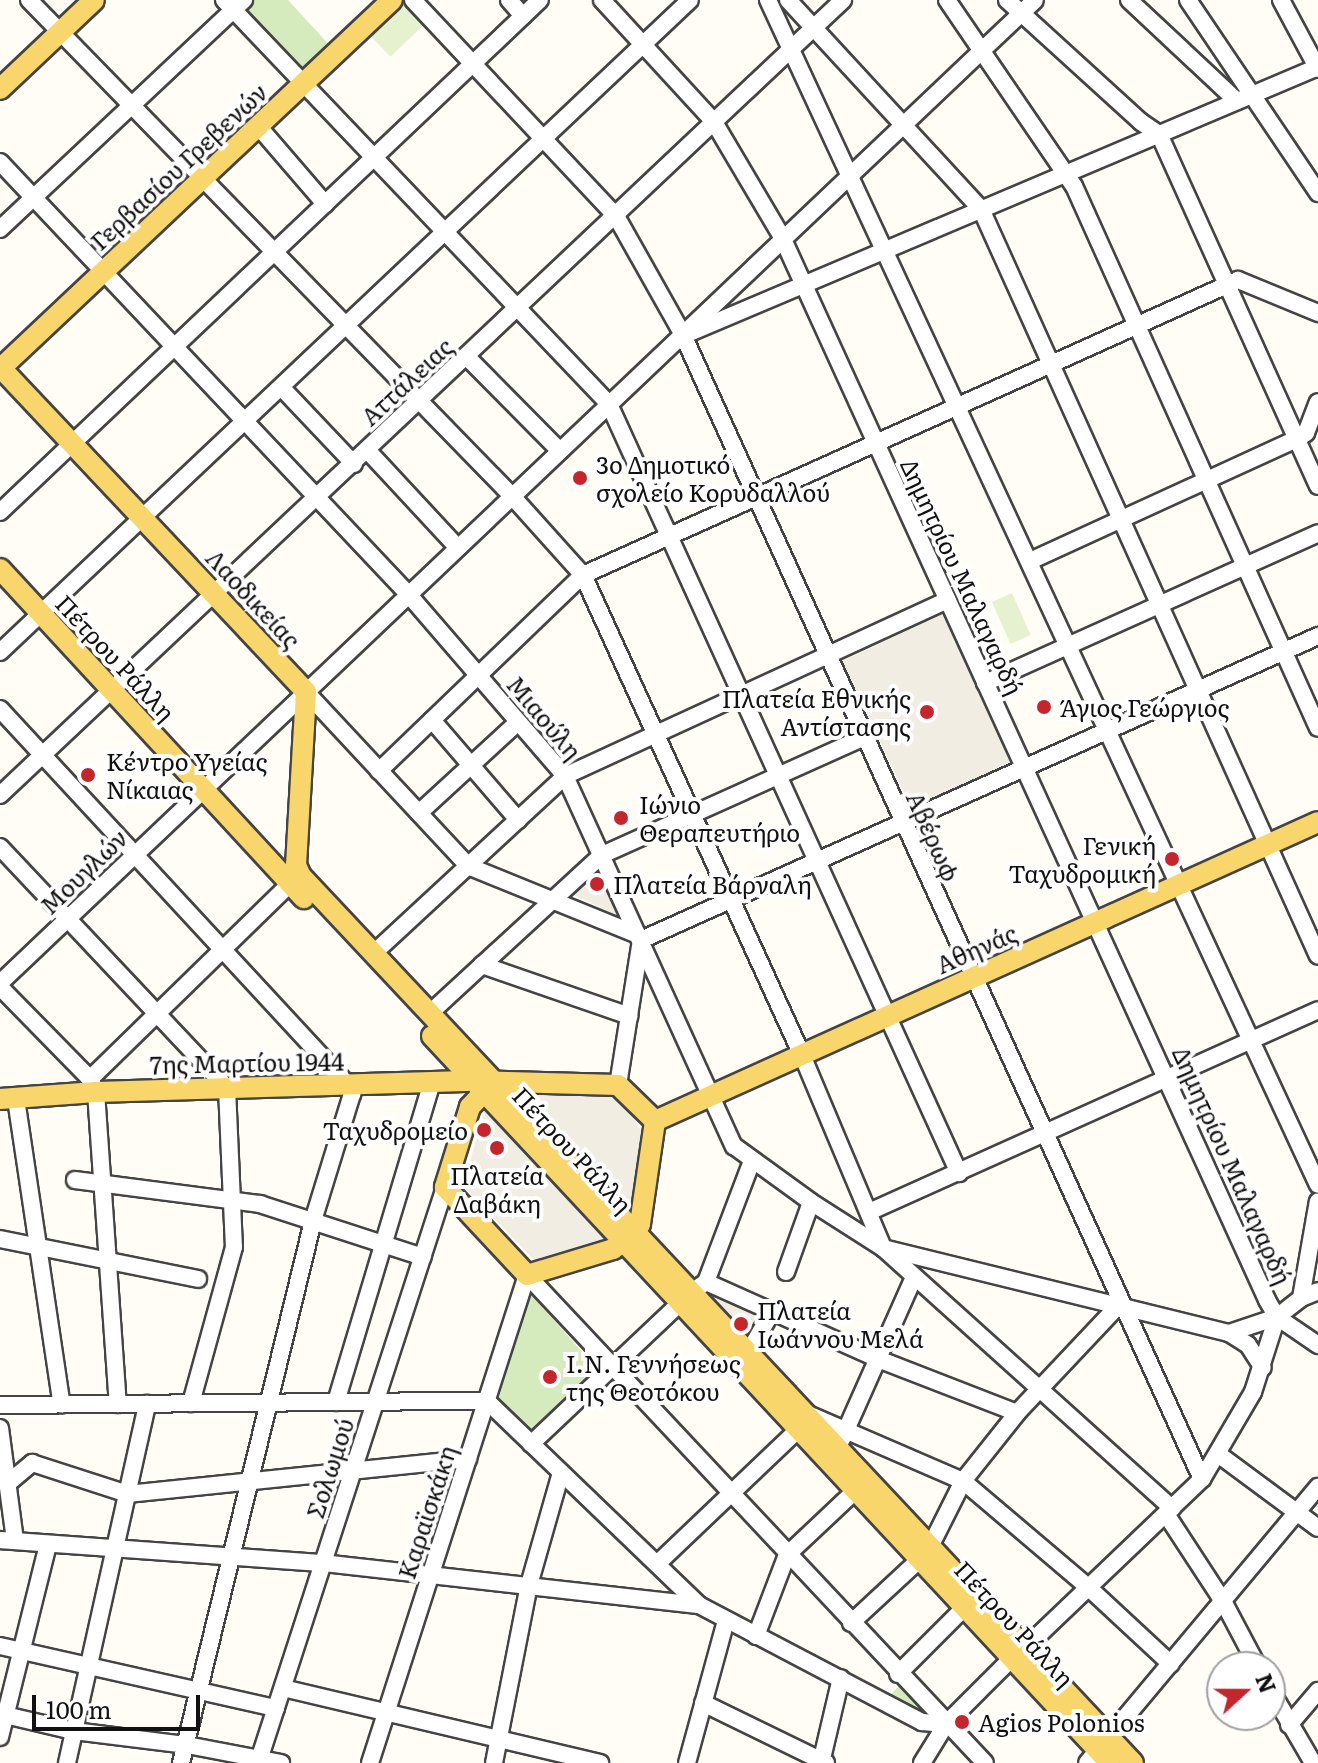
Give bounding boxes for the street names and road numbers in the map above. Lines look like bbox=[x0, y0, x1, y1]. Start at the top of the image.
street label: Γερβασίου Γρεβενών bbox=[84, 77, 272, 255]
street label: Αττάλειας bbox=[354, 331, 458, 431]
street label: Δημητρίου Μαλαγαρδή bbox=[896, 454, 1030, 698]
street label: Λαοδικείας bbox=[201, 543, 307, 653]
street label: Πέτρου Ράλλη bbox=[50, 588, 182, 726]
street label: Μιαούλη bbox=[502, 669, 588, 765]
street label: Αβέρωφ bbox=[901, 787, 967, 885]
street label: Μουγλών bbox=[34, 823, 132, 919]
street label: Αθηνάς bbox=[931, 917, 1021, 979]
street label: Δημητρίου Μαλαγαρδή bbox=[1168, 1042, 1298, 1288]
street label: 7ης Μαρτίου 1944 bbox=[150, 1046, 344, 1078]
street label: Πέτρου Ράλλη bbox=[507, 1080, 639, 1218]
street label: Σολωμού bbox=[299, 1414, 359, 1522]
street label: Καραϊσκάκη bbox=[391, 1442, 461, 1582]
street label: Πέτρου Ράλλη bbox=[949, 1554, 1081, 1692]

